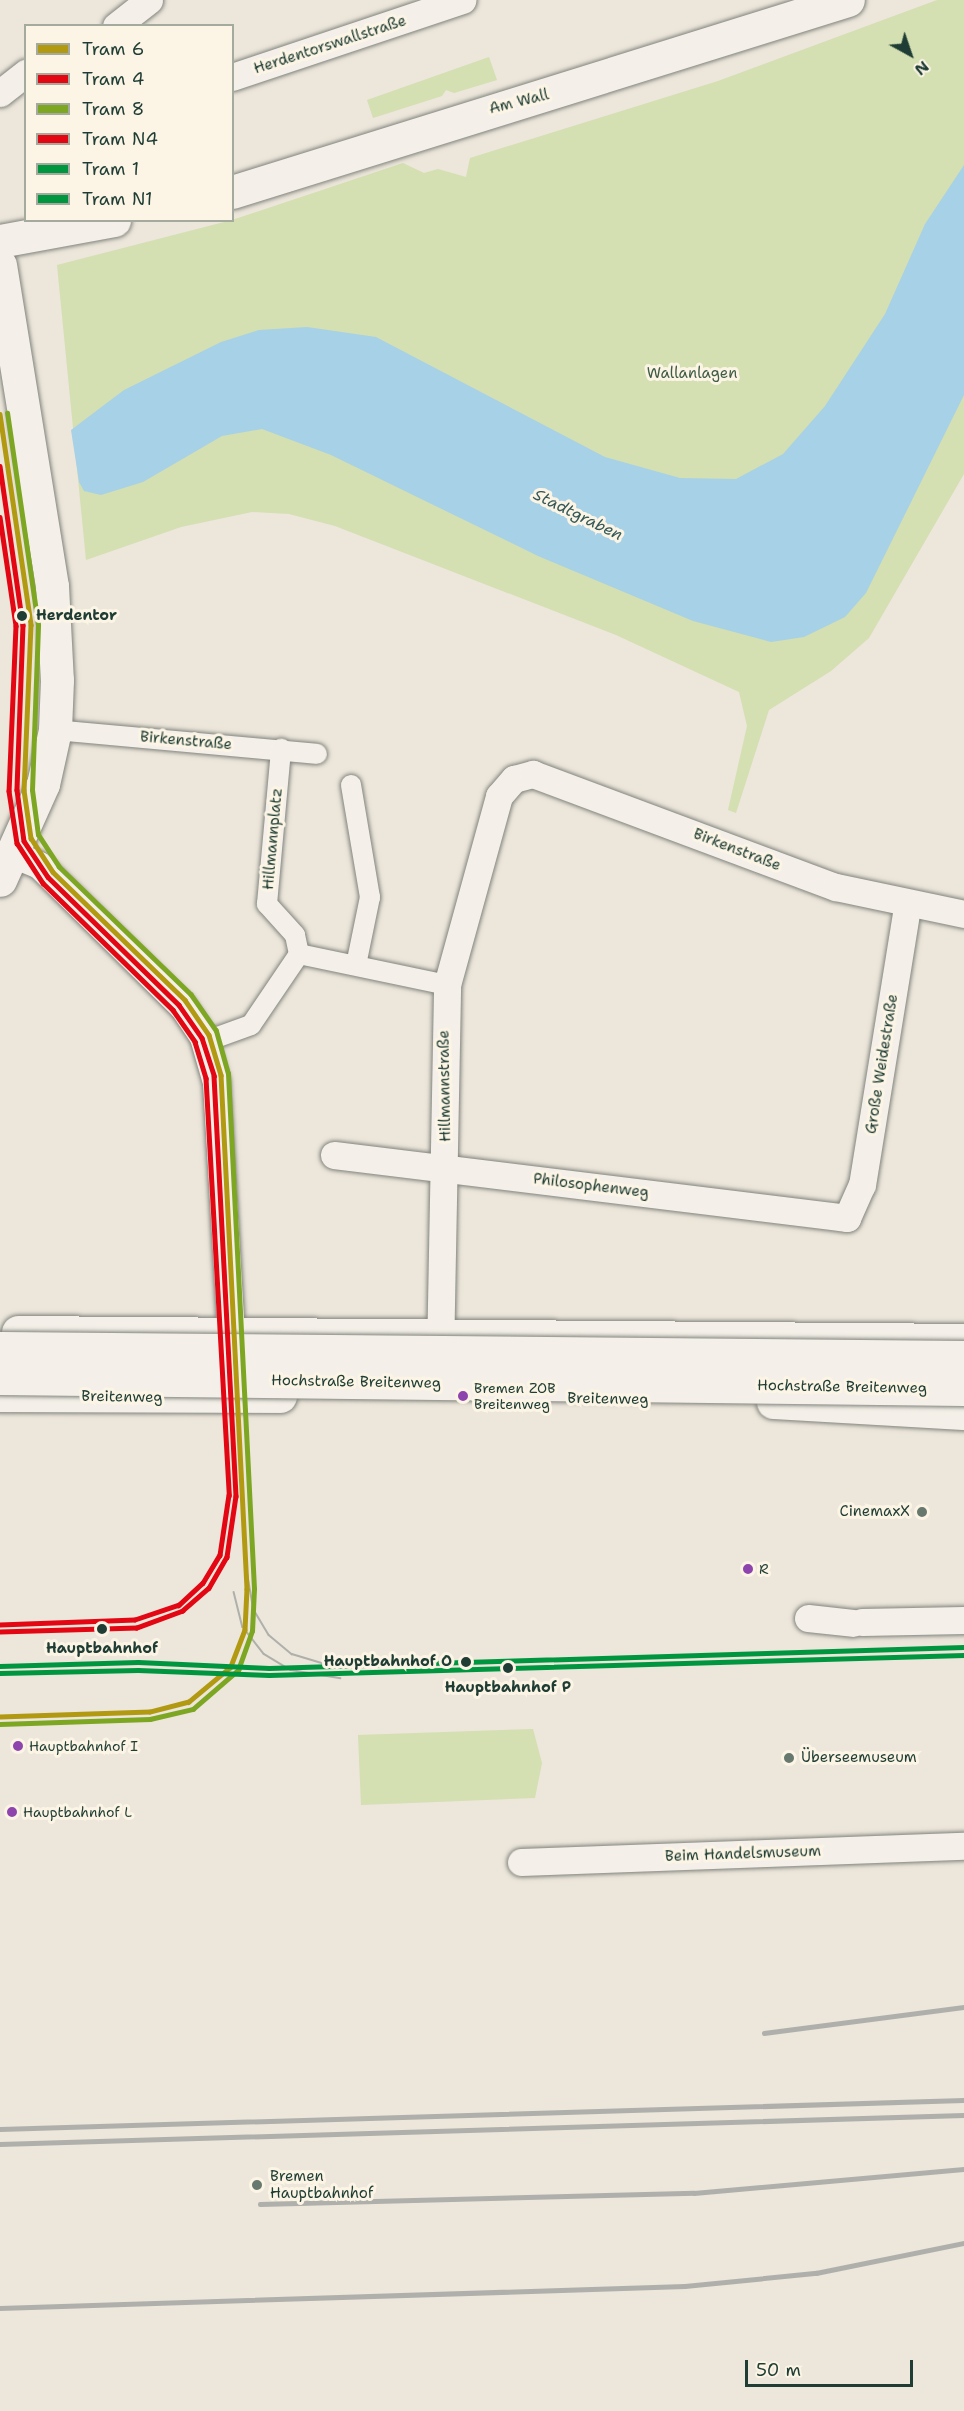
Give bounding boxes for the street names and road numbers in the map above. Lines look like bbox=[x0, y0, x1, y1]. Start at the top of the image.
street label: Herdentorswallstraße bbox=[252, 12, 408, 78]
street label: Am Wall bbox=[487, 86, 551, 118]
street label: Birkenstraße bbox=[139, 728, 233, 754]
street label: Hillmannplatz bbox=[260, 787, 286, 891]
street label: Birkenstraße bbox=[691, 825, 783, 875]
street label: Große Weidestraße bbox=[862, 993, 902, 1135]
street label: Hillmannstraße bbox=[435, 1030, 455, 1142]
street label: Philosophenweg bbox=[532, 1170, 650, 1202]
street label: Hochstraße Breitenweg bbox=[271, 1372, 441, 1392]
street label: Hochstraße Breitenweg bbox=[757, 1377, 927, 1397]
street label: Breitenweg bbox=[81, 1387, 163, 1407]
street label: Breitenweg bbox=[567, 1389, 649, 1409]
street label: Beim Handelsmuseum bbox=[665, 1842, 821, 1866]

